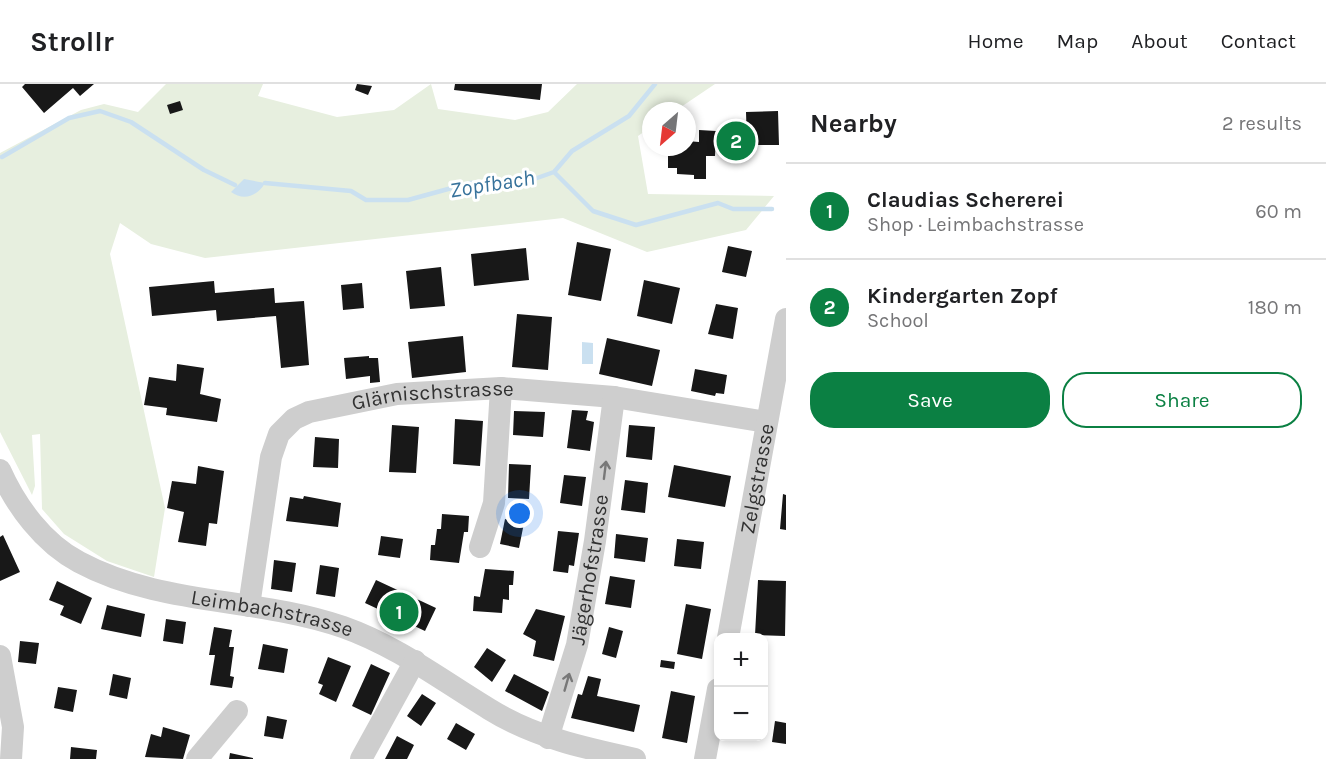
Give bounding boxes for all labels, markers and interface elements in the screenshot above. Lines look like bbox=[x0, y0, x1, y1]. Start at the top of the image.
text: Strollr bbox=[30, 25, 114, 58]
text: Home bbox=[968, 29, 1024, 53]
text: Map bbox=[1057, 29, 1098, 53]
text: About bbox=[1131, 29, 1188, 53]
text: Contact bbox=[1221, 29, 1296, 53]
north arrow bbox=[642, 102, 696, 156]
text: Nearby bbox=[810, 108, 897, 139]
text: 2 results bbox=[1222, 112, 1302, 135]
pin: 2 bbox=[716, 118, 756, 164]
water label: Zopfbach bbox=[448, 164, 536, 204]
text: Claudias Schererei bbox=[867, 187, 1064, 213]
text: 1 bbox=[826, 200, 833, 223]
text: 60 m bbox=[1255, 200, 1302, 223]
text: Shop · Leimbachstrasse bbox=[867, 213, 1084, 236]
text: Kindergarten Zopf bbox=[867, 283, 1058, 309]
text: 2 bbox=[823, 296, 836, 319]
text: 180 m bbox=[1248, 296, 1302, 319]
text: School bbox=[867, 309, 929, 332]
button: Save bbox=[810, 372, 1050, 428]
button: Share bbox=[1062, 372, 1302, 428]
street label: Glärnischstrasse bbox=[349, 376, 515, 415]
street label: Zelgstrasse bbox=[735, 421, 779, 536]
one-way arrow bbox=[599, 460, 610, 480]
street label: Jägerhofstrasse bbox=[565, 493, 613, 647]
your location bbox=[505, 499, 534, 528]
street label: Leimbachstrasse bbox=[189, 585, 357, 642]
pin: 1 bbox=[380, 590, 418, 634]
map controls bbox=[714, 633, 768, 741]
button: + bbox=[714, 633, 768, 687]
one-way arrow bbox=[562, 673, 573, 692]
button: − bbox=[714, 687, 768, 741]

